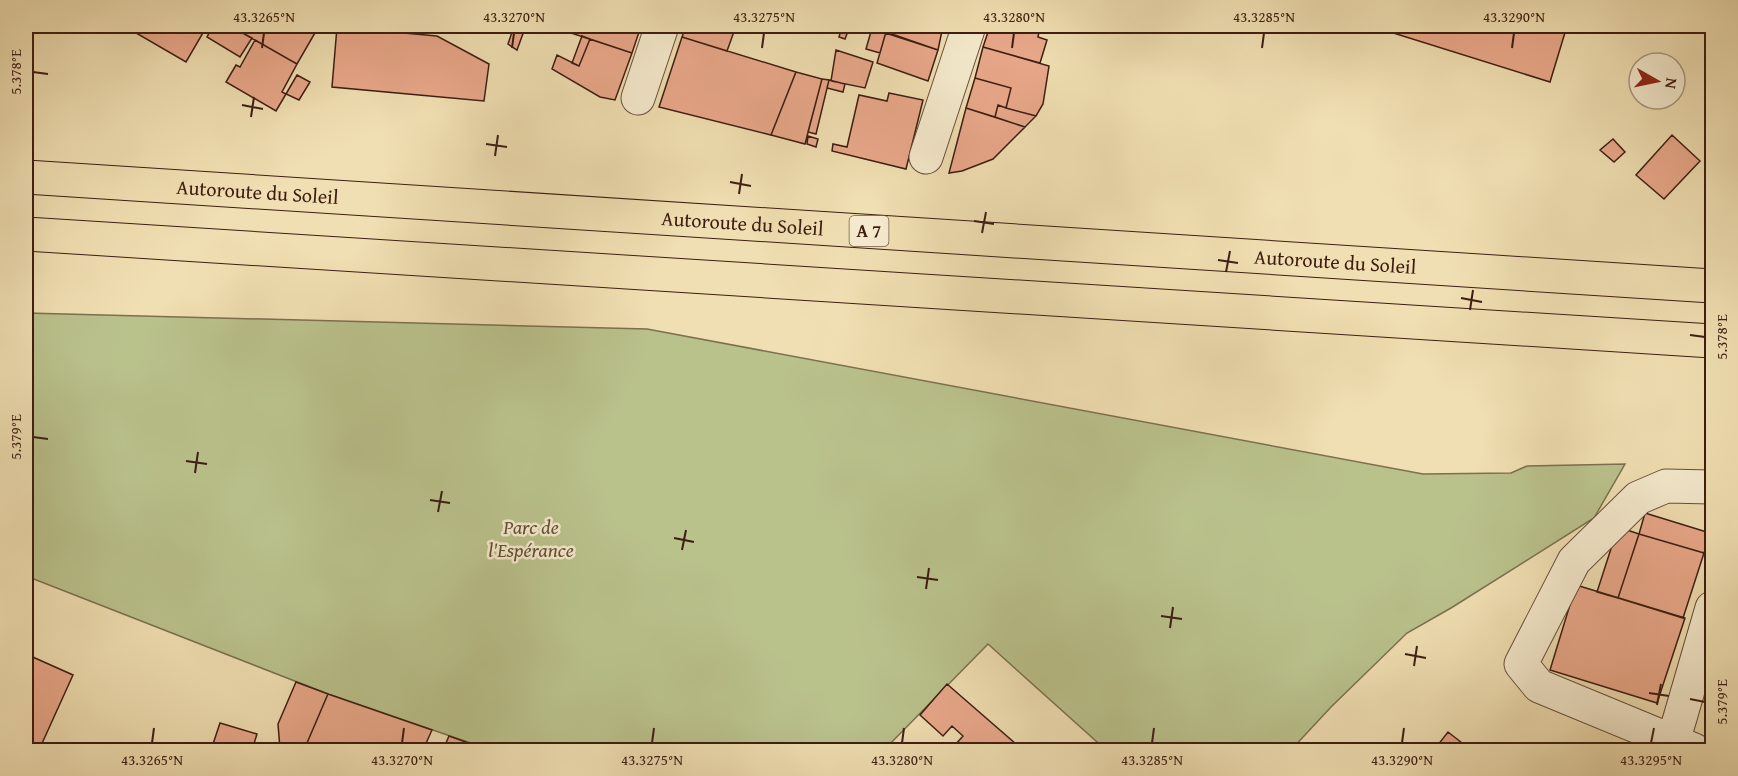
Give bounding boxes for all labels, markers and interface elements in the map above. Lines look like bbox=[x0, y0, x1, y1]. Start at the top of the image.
text: 43.3265°N bbox=[233, 6, 295, 27]
text: 43.3270°N bbox=[483, 6, 545, 27]
text: 43.3275°N bbox=[733, 6, 795, 27]
text: 43.3280°N bbox=[983, 6, 1045, 27]
text: 43.3285°N bbox=[1233, 6, 1295, 27]
text: 43.3290°N bbox=[1483, 6, 1545, 27]
text: 5.378°E bbox=[5, 49, 26, 95]
north arrow bbox=[1627, 51, 1687, 111]
text: N bbox=[1659, 76, 1685, 91]
street label: Autoroute du Soleil bbox=[176, 172, 340, 211]
street label: Autoroute du Soleil bbox=[661, 203, 825, 243]
road number: A 7 bbox=[850, 216, 888, 246]
street label: Autoroute du Soleil bbox=[1253, 241, 1418, 281]
text: 5.378°E bbox=[1711, 314, 1732, 360]
text: 5.379°E bbox=[5, 414, 26, 460]
park label: Parc de l'Espérance bbox=[488, 512, 574, 564]
text: 5.379°E bbox=[1711, 679, 1732, 725]
text: 43.3265°N bbox=[121, 749, 183, 770]
text: 43.3270°N bbox=[371, 749, 433, 770]
text: 43.3275°N bbox=[621, 749, 683, 770]
text: 43.3280°N bbox=[871, 749, 933, 770]
text: 43.3285°N bbox=[1121, 749, 1183, 770]
text: 43.3290°N bbox=[1371, 749, 1433, 770]
text: 43.3295°N bbox=[1620, 749, 1682, 770]

